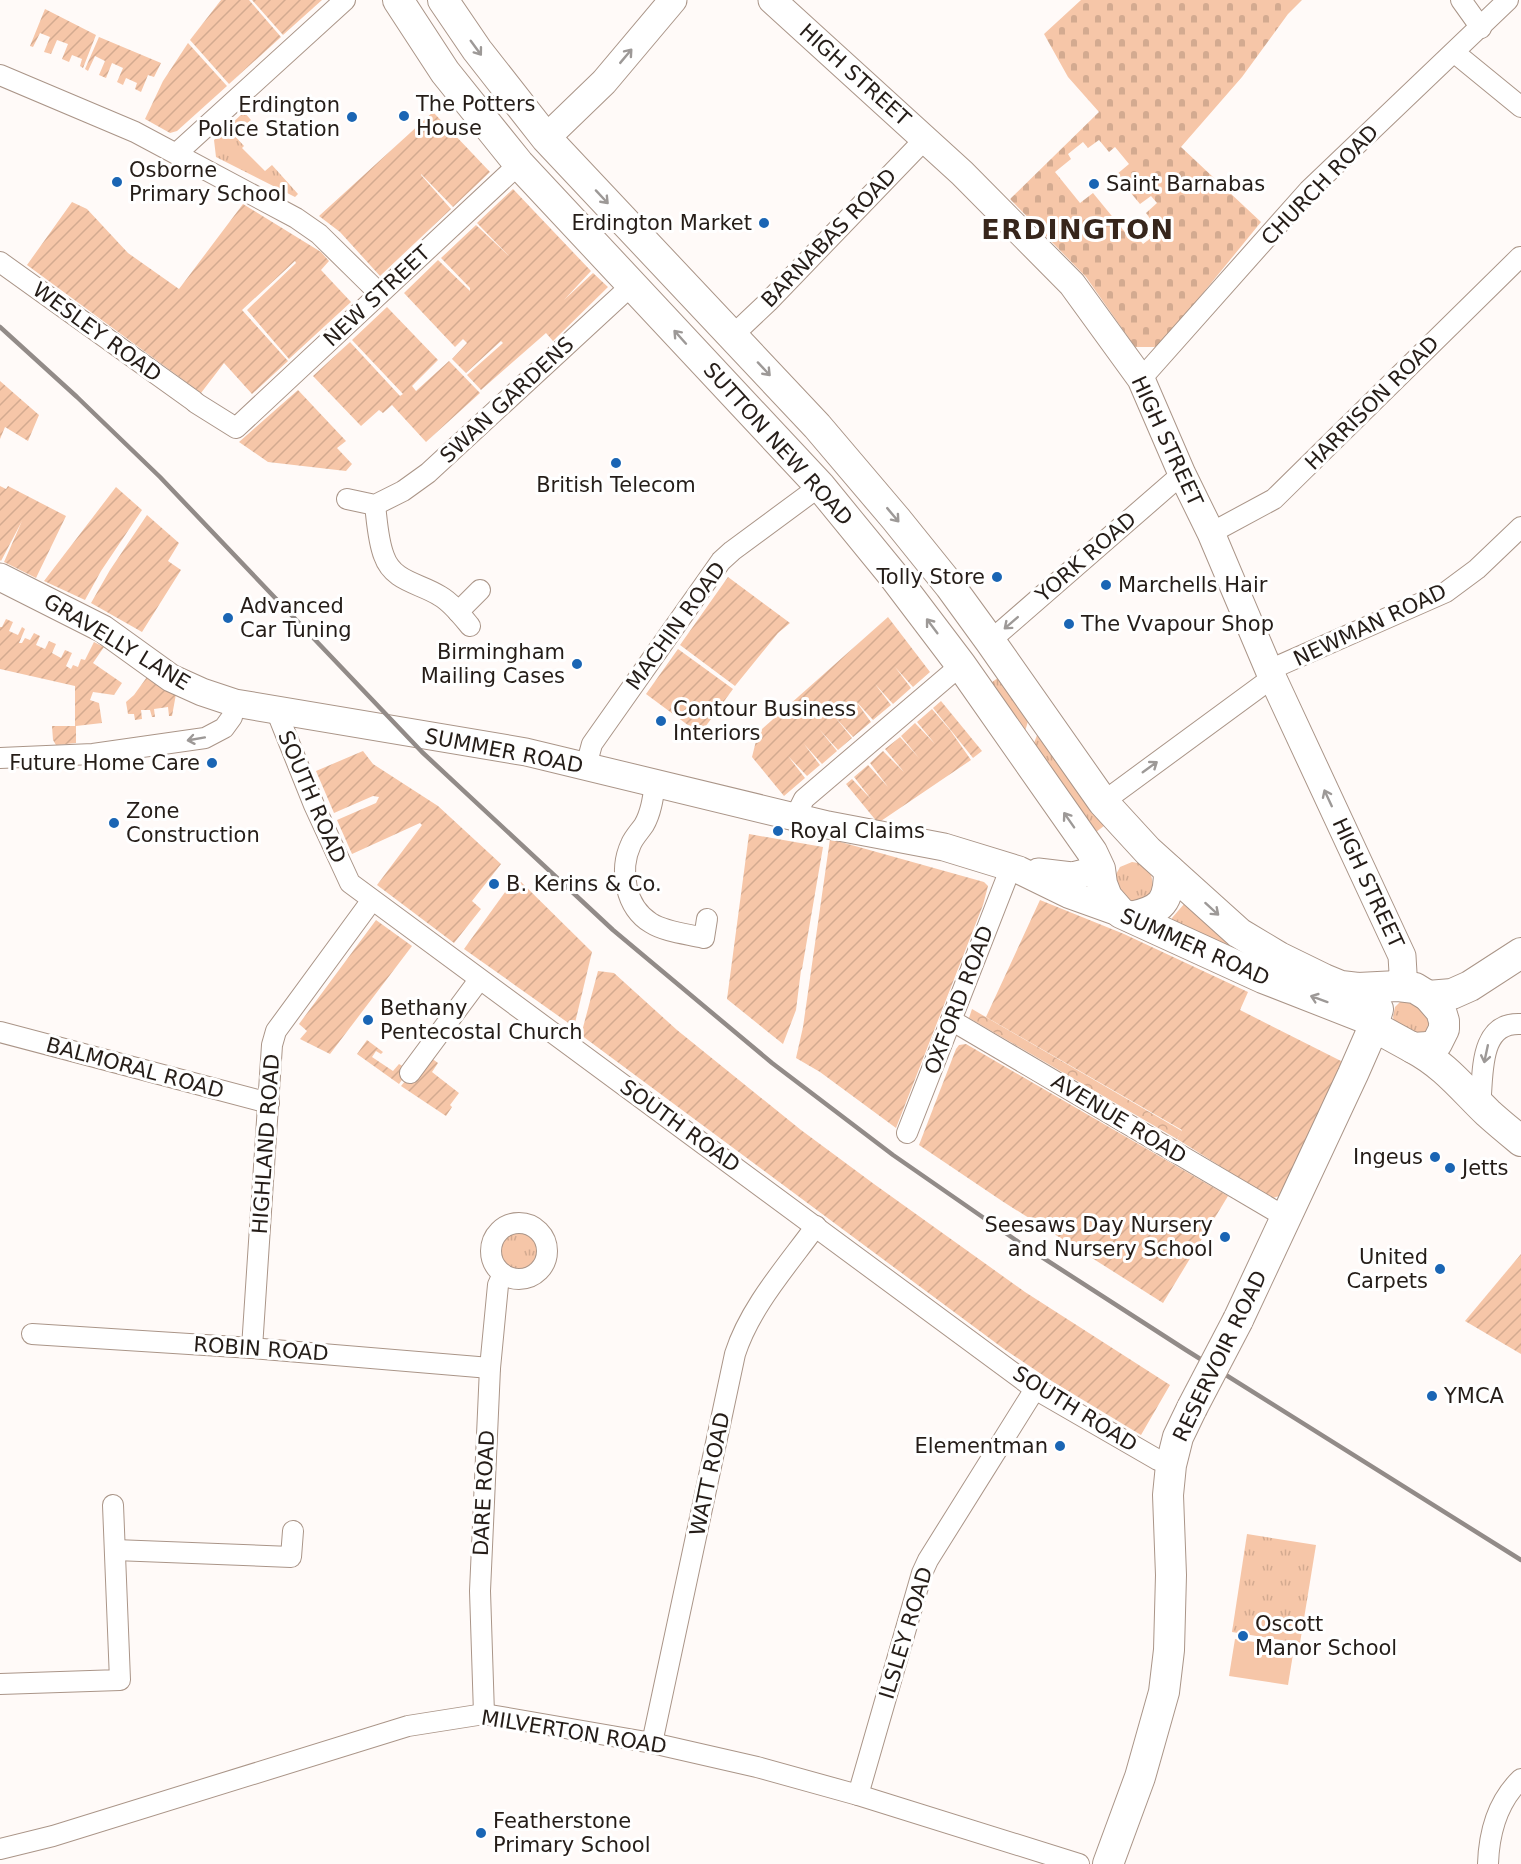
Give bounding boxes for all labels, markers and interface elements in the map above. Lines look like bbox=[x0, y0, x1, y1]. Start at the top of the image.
street label: HIGH STREET bbox=[795, 19, 915, 131]
one-way arrow bbox=[469, 40, 482, 56]
one-way arrow bbox=[619, 49, 633, 64]
place label: The Potters House bbox=[415, 92, 535, 140]
place label: Erdington Police Station bbox=[198, 93, 340, 141]
marker: The Potters House bbox=[397, 109, 411, 123]
marker: Erdington Police Station bbox=[345, 110, 359, 124]
street label: CHURCH ROAD bbox=[1257, 120, 1383, 250]
place label: Osborne Primary School bbox=[129, 158, 287, 206]
street label: BARNABAS ROAD bbox=[757, 164, 901, 312]
place label: Saint Barnabas bbox=[1106, 172, 1265, 196]
marker: Osborne Primary School bbox=[110, 175, 124, 189]
marker: Saint Barnabas bbox=[1087, 177, 1101, 191]
one-way arrow bbox=[595, 189, 609, 204]
place label: Erdington Market bbox=[571, 211, 752, 235]
district label: ERDINGTON bbox=[981, 214, 1175, 245]
marker: Erdington Market bbox=[757, 216, 771, 230]
street label: NEW STREET bbox=[319, 241, 435, 351]
street label: WESLEY ROAD bbox=[28, 277, 166, 387]
one-way arrow bbox=[673, 329, 687, 344]
street label: HARRISON ROAD bbox=[1300, 331, 1444, 475]
street label: SWAN GARDENS bbox=[435, 332, 579, 468]
street label: SUTTON NEW ROAD bbox=[699, 358, 857, 530]
one-way arrow bbox=[757, 362, 771, 377]
street label: HIGH STREET bbox=[1126, 372, 1208, 510]
marker: British Telecom bbox=[609, 456, 623, 470]
place label: British Telecom bbox=[536, 473, 696, 497]
one-way arrow bbox=[886, 507, 900, 522]
street label: YORK ROAD bbox=[1030, 507, 1141, 608]
street label: MACHIN ROAD bbox=[621, 557, 731, 695]
place label: Tolly Store bbox=[876, 565, 985, 589]
marker: Tolly Store bbox=[990, 570, 1004, 584]
place label: Marchells Hair bbox=[1118, 573, 1268, 597]
marker: Marchells Hair bbox=[1099, 578, 1113, 592]
street label: NEWMAN ROAD bbox=[1290, 579, 1450, 671]
street label: GRAVELLY LANE bbox=[40, 589, 194, 695]
place label: Advanced Car Tuning bbox=[240, 594, 352, 642]
marker: Advanced Car Tuning bbox=[221, 611, 235, 625]
place label: The Vvapour Shop bbox=[1080, 612, 1274, 636]
one-way arrow bbox=[1004, 616, 1019, 630]
marker: The Vvapour Shop bbox=[1062, 617, 1076, 631]
one-way arrow bbox=[925, 619, 938, 635]
place label: Birmingham Mailing Cases bbox=[421, 640, 565, 688]
marker: Birmingham Mailing Cases bbox=[570, 657, 584, 671]
place label: Contour Business Interiors bbox=[673, 697, 856, 745]
marker: Contour Business Interiors bbox=[654, 714, 668, 728]
street label: SUMMER ROAD bbox=[423, 724, 585, 778]
street label: SOUTH ROAD bbox=[273, 727, 351, 867]
one-way arrow bbox=[187, 734, 207, 745]
place label: Future Home Care bbox=[9, 751, 200, 775]
marker: Future Home Care bbox=[205, 756, 219, 770]
one-way arrow bbox=[1142, 761, 1158, 774]
one-way arrow bbox=[1322, 789, 1333, 807]
place label: Zone Construction bbox=[126, 799, 260, 847]
one-way arrow bbox=[1063, 812, 1075, 828]
street label: HIGH STREET bbox=[1327, 814, 1409, 952]
marker: Zone Construction bbox=[107, 816, 121, 830]
place label: Royal Claims bbox=[790, 819, 925, 843]
marker: Royal Claims bbox=[771, 824, 785, 838]
place label: B. Kerins & Co. bbox=[506, 872, 662, 896]
marker: B. Kerins & Co. bbox=[487, 877, 501, 891]
one-way arrow bbox=[1205, 902, 1220, 916]
street label: SUMMER ROAD bbox=[1117, 903, 1273, 991]
street label: OXFORD ROAD bbox=[920, 922, 998, 1078]
one-way arrow bbox=[1310, 993, 1328, 1004]
place label: Bethany Pentecostal Church bbox=[380, 996, 583, 1044]
marker: Bethany Pentecostal Church bbox=[361, 1013, 375, 1027]
street label: BALMORAL ROAD bbox=[44, 1033, 226, 1103]
one-way arrow bbox=[1480, 1044, 1491, 1063]
street label: HIGHLAND ROAD bbox=[248, 1053, 284, 1235]
street label: AVENUE ROAD bbox=[1047, 1069, 1191, 1169]
street label: SOUTH ROAD bbox=[616, 1075, 744, 1177]
place label: Ingeus bbox=[1353, 1145, 1423, 1169]
marker: Ingeus bbox=[1428, 1150, 1442, 1164]
place label: Jetts bbox=[1460, 1156, 1509, 1180]
marker: Jetts bbox=[1443, 1161, 1457, 1175]
place label: Seesaws Day Nursery and Nursery School bbox=[985, 1213, 1213, 1261]
marker: Seesaws Day Nursery and Nursery School bbox=[1218, 1230, 1232, 1244]
place label: United Carpets bbox=[1346, 1245, 1428, 1293]
marker: United Carpets bbox=[1433, 1262, 1447, 1276]
street label: RESERVOIR ROAD bbox=[1168, 1267, 1272, 1445]
street label: ROBIN ROAD bbox=[193, 1332, 329, 1366]
street label: SOUTH ROAD bbox=[1009, 1361, 1141, 1457]
place label: YMCA bbox=[1443, 1384, 1505, 1408]
marker: YMCA bbox=[1425, 1389, 1439, 1403]
street label: WATT ROAD bbox=[685, 1410, 735, 1538]
street label: DARE ROAD bbox=[469, 1429, 499, 1557]
place label: Elementman bbox=[914, 1434, 1048, 1458]
marker: Elementman bbox=[1053, 1439, 1067, 1453]
street label: ILSLEY ROAD bbox=[874, 1564, 938, 1702]
place label: Oscott Manor School bbox=[1255, 1612, 1397, 1660]
marker: Oscott Manor School bbox=[1236, 1629, 1250, 1643]
street label: MILVERTON ROAD bbox=[480, 1705, 668, 1759]
place label: Featherstone Primary School bbox=[493, 1809, 651, 1857]
marker: Featherstone Primary School bbox=[474, 1826, 488, 1840]

